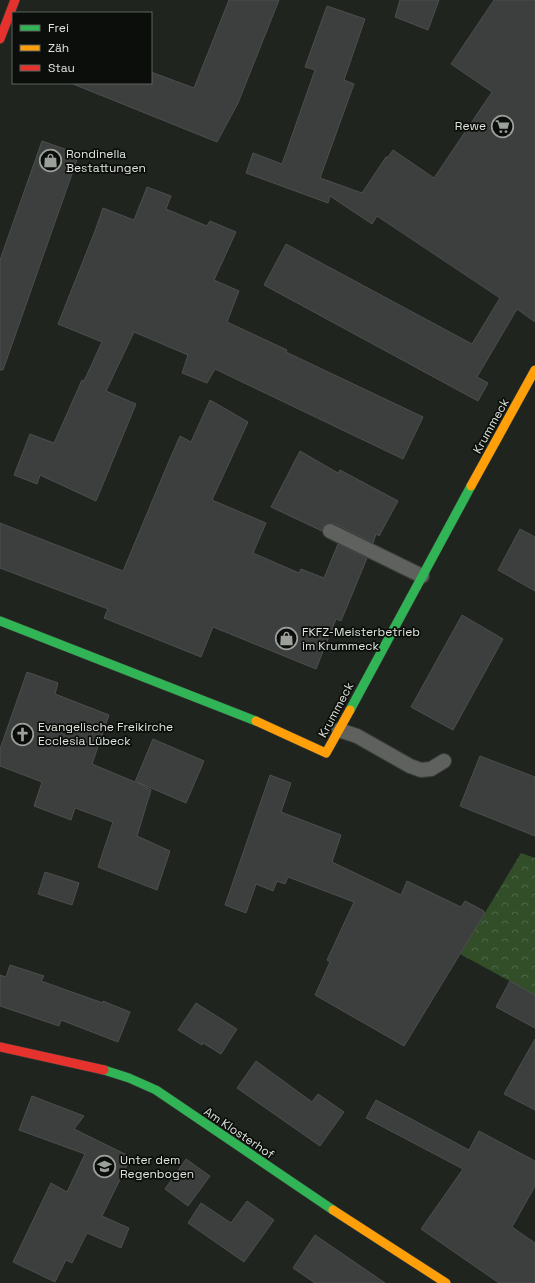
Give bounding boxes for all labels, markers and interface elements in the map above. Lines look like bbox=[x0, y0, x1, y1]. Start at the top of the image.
legend bbox=[12, 12, 152, 84]
text: Frei bbox=[48, 20, 69, 36]
text: Zäh bbox=[48, 40, 69, 56]
text: Stau bbox=[48, 60, 75, 76]
supermarket icon: Rewe bbox=[489, 113, 515, 139]
place label: Rewe bbox=[455, 118, 486, 134]
place label: Rondinella Bestattungen bbox=[66, 146, 146, 176]
shop icon: Rondinella Bestattungen bbox=[38, 148, 64, 174]
street label: Krummeck bbox=[469, 395, 513, 456]
place label: FKFZ-Meisterbetrieb im Krummeck bbox=[302, 624, 420, 654]
shop icon: FKFZ-Meisterbetrieb im Krummeck bbox=[274, 626, 300, 652]
street label: Krummeck bbox=[315, 679, 358, 740]
place label: Evangelische Freikirche Ecclesia Lübeck bbox=[38, 719, 173, 749]
church icon: Evangelische Freikirche Ecclesia Lübeck bbox=[10, 721, 36, 747]
street label: Am Klosterhof bbox=[201, 1104, 277, 1162]
place label: Unter dem Regenbogen bbox=[120, 1152, 194, 1182]
school or university icon: Unter dem Regenbogen bbox=[92, 1154, 118, 1180]

